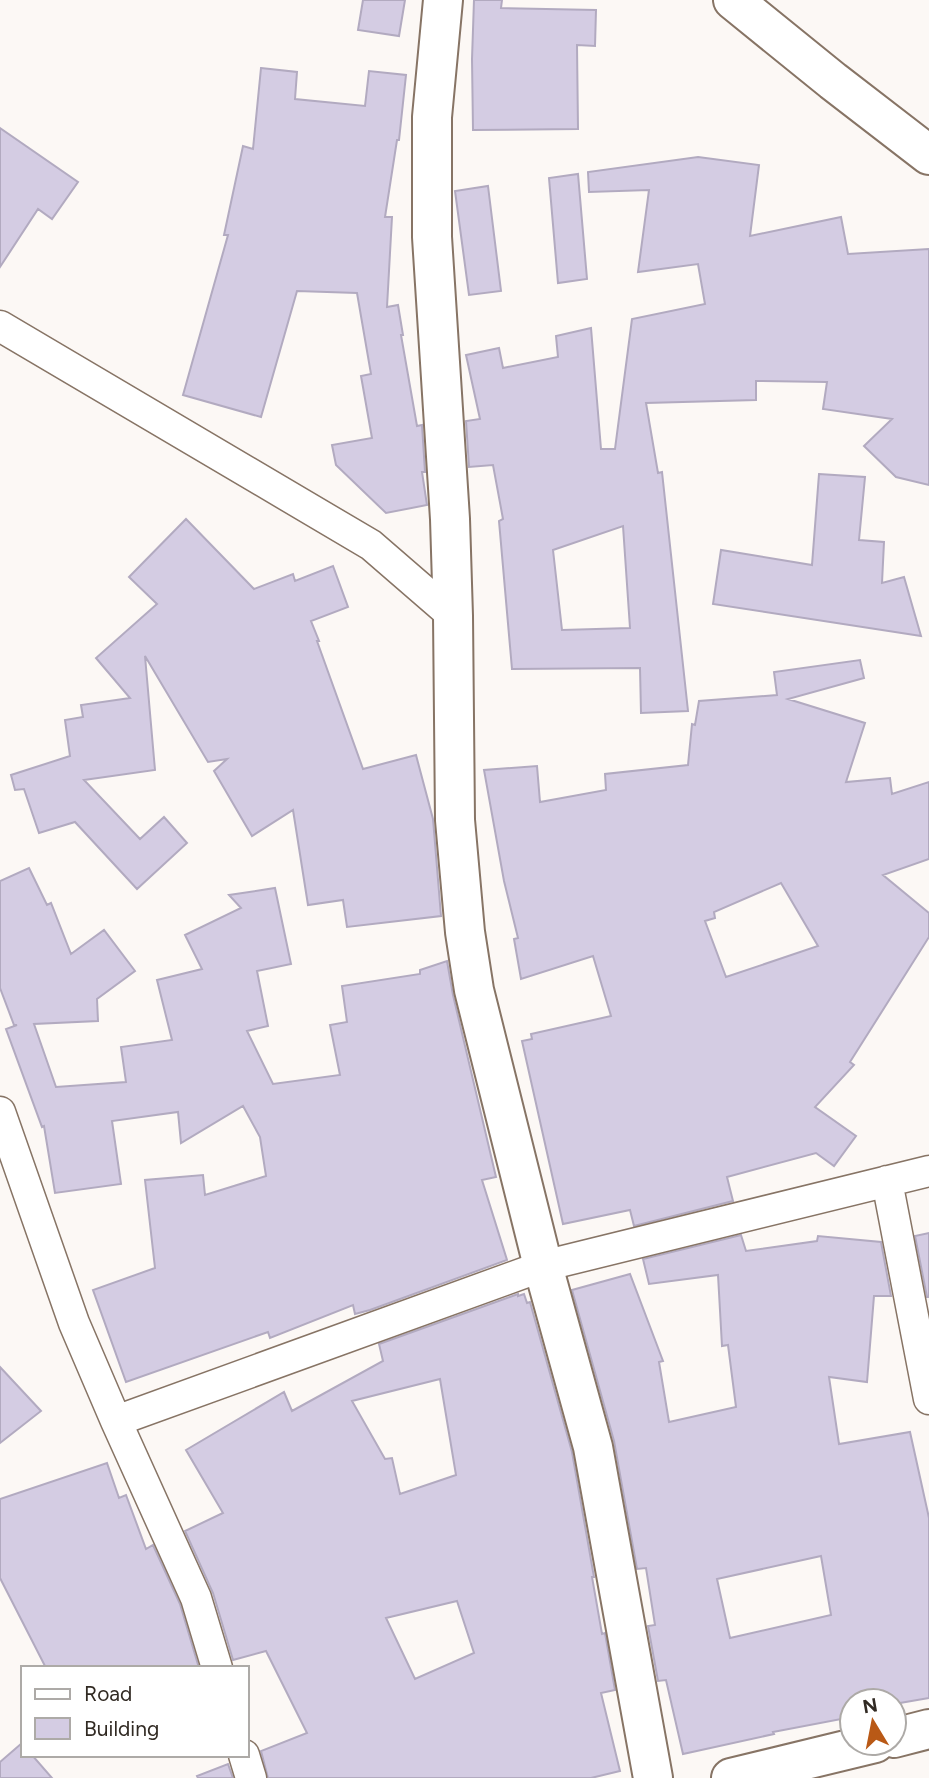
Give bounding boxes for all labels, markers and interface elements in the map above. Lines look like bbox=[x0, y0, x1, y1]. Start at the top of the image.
legend bbox=[21, 1666, 248, 1757]
text: Road bbox=[84, 1681, 132, 1706]
north arrow bbox=[838, 1687, 908, 1757]
text: N bbox=[861, 1693, 879, 1718]
text: Building bbox=[84, 1716, 159, 1741]

